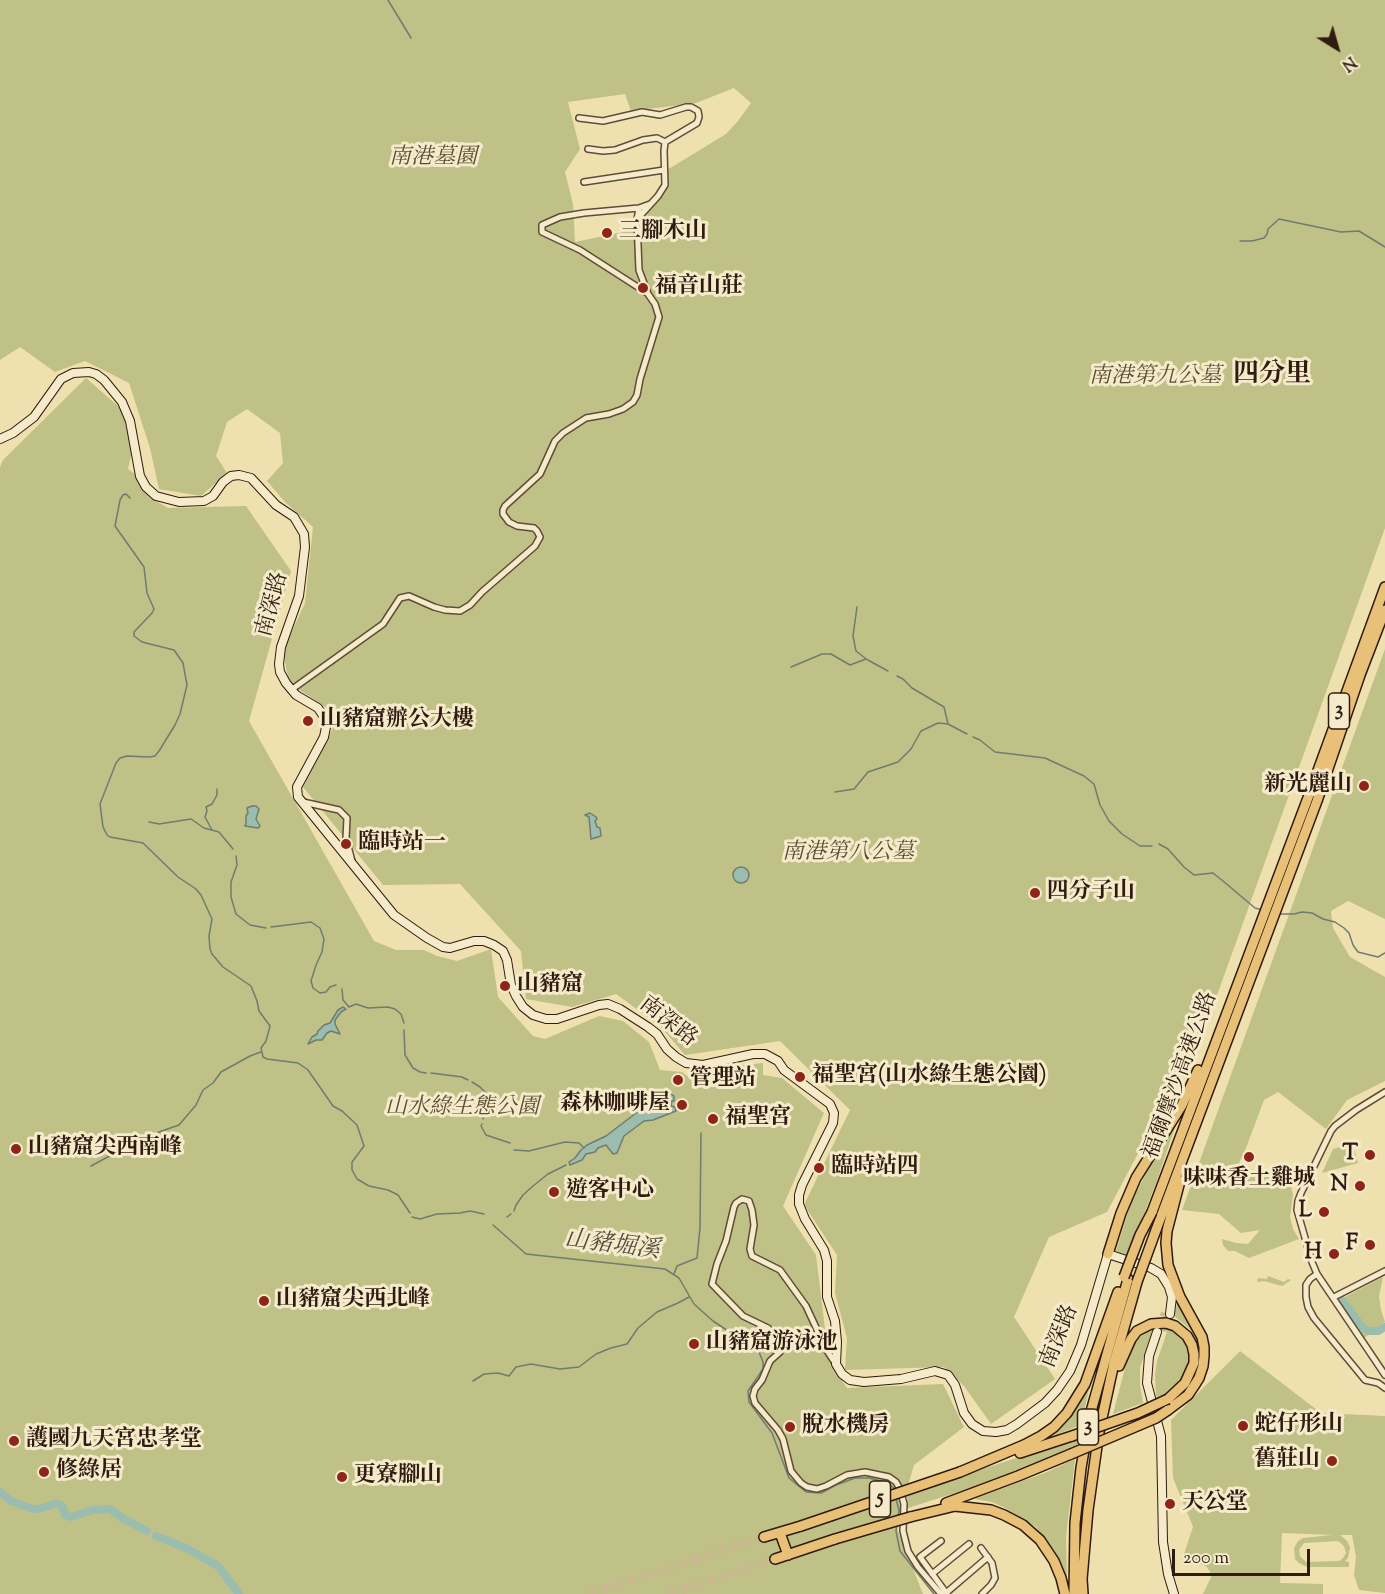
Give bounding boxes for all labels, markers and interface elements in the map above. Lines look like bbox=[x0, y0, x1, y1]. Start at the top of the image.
north arrow bbox=[1307, 18, 1367, 78]
text: N bbox=[1336, 50, 1360, 76]
park label: 南港墓園 bbox=[389, 146, 477, 172]
place label: 三腳木山 bbox=[619, 220, 707, 246]
marker: 三腳木山 bbox=[600, 226, 614, 240]
place label: 福音山莊 bbox=[655, 275, 743, 301]
marker: 福音山莊 bbox=[636, 281, 650, 295]
district label: 四分里 bbox=[1233, 361, 1311, 393]
park label: 南港第九公墓 bbox=[1089, 365, 1221, 391]
street label: 南深路 bbox=[253, 570, 295, 640]
road number: 3 bbox=[1328, 693, 1350, 729]
place label: 山豬窟辦公大樓 bbox=[320, 708, 474, 734]
marker: 山豬窟辦公大樓 bbox=[301, 714, 315, 728]
place label: 新光麗山 bbox=[1264, 773, 1352, 799]
marker: 新光麗山 bbox=[1357, 779, 1371, 793]
place label: 臨時站一 bbox=[358, 831, 446, 857]
marker: 臨時站一 bbox=[339, 837, 353, 851]
park label: 南港第八公墓 bbox=[782, 841, 914, 867]
place label: 四分子山 bbox=[1047, 880, 1135, 906]
marker: 四分子山 bbox=[1028, 886, 1042, 900]
place label: 山豬窟 bbox=[517, 973, 583, 999]
marker: 山豬窟 bbox=[498, 979, 512, 993]
street label: 福爾摩沙高速公路 bbox=[1139, 989, 1225, 1163]
street label: 南深路 bbox=[633, 992, 701, 1054]
place label: 福聖宮(山水綠生態公園) bbox=[812, 1064, 1046, 1090]
place label: 管理站 bbox=[690, 1067, 756, 1093]
marker: 福聖宮(山水綠生態公園) bbox=[793, 1070, 807, 1084]
marker: 管理站 bbox=[671, 1073, 685, 1087]
place label: 森林咖啡屋 bbox=[560, 1092, 670, 1118]
park label: 山水綠生態公園 bbox=[385, 1096, 539, 1122]
marker: 森林咖啡屋 bbox=[675, 1098, 689, 1112]
place label: 福聖宮 bbox=[725, 1106, 791, 1132]
marker: 福聖宮 bbox=[706, 1112, 720, 1126]
place label: 山豬窟尖西南峰 bbox=[28, 1136, 182, 1162]
marker: 山豬窟尖西南峰 bbox=[9, 1142, 23, 1156]
place label: T bbox=[1343, 1142, 1358, 1168]
marker: T bbox=[1363, 1148, 1377, 1162]
marker: 味味香土雞城 bbox=[1242, 1150, 1256, 1164]
place label: 臨時站四 bbox=[831, 1155, 919, 1181]
marker: 臨時站四 bbox=[812, 1161, 826, 1175]
place label: 味味香土雞城 bbox=[1183, 1167, 1315, 1193]
place label: N bbox=[1330, 1173, 1348, 1199]
place label: 遊客中心 bbox=[566, 1179, 654, 1205]
marker: N bbox=[1353, 1179, 1367, 1193]
marker: 遊客中心 bbox=[547, 1185, 561, 1199]
place label: L bbox=[1299, 1199, 1312, 1225]
marker: L bbox=[1317, 1205, 1331, 1219]
water label: 山豬堀溪 bbox=[563, 1227, 661, 1267]
place label: F bbox=[1346, 1232, 1358, 1258]
marker: F bbox=[1363, 1238, 1377, 1252]
place label: H bbox=[1305, 1241, 1322, 1267]
marker: H bbox=[1327, 1247, 1341, 1261]
place label: 山豬窟尖西北峰 bbox=[276, 1288, 430, 1314]
marker: 山豬窟尖西北峰 bbox=[257, 1294, 271, 1308]
street label: 南深路 bbox=[1036, 1301, 1086, 1373]
place label: 山豬窟游泳池 bbox=[706, 1331, 838, 1357]
marker: 山豬窟游泳池 bbox=[687, 1337, 701, 1351]
road number: 3 bbox=[1078, 1409, 1098, 1445]
place label: 蛇仔形山 bbox=[1255, 1413, 1343, 1439]
place label: 脫水機房 bbox=[802, 1414, 890, 1440]
marker: 蛇仔形山 bbox=[1236, 1419, 1250, 1433]
marker: 脫水機房 bbox=[783, 1420, 797, 1434]
place label: 護國九天宮忠孝堂 bbox=[26, 1428, 202, 1454]
marker: 護國九天宮忠孝堂 bbox=[7, 1434, 21, 1448]
place label: 舊莊山 bbox=[1254, 1448, 1320, 1474]
marker: 舊莊山 bbox=[1325, 1454, 1339, 1468]
place label: 修綠居 bbox=[56, 1459, 122, 1485]
place label: 更寮腳山 bbox=[354, 1464, 442, 1490]
marker: 修綠居 bbox=[37, 1465, 51, 1479]
marker: 更寮腳山 bbox=[335, 1470, 349, 1484]
road number: 5 bbox=[870, 1481, 890, 1517]
place label: 天公堂 bbox=[1182, 1491, 1248, 1517]
marker: 天公堂 bbox=[1163, 1497, 1177, 1511]
scale bar bbox=[1175, 1537, 1313, 1575]
text: 200 m bbox=[1183, 1546, 1229, 1572]

